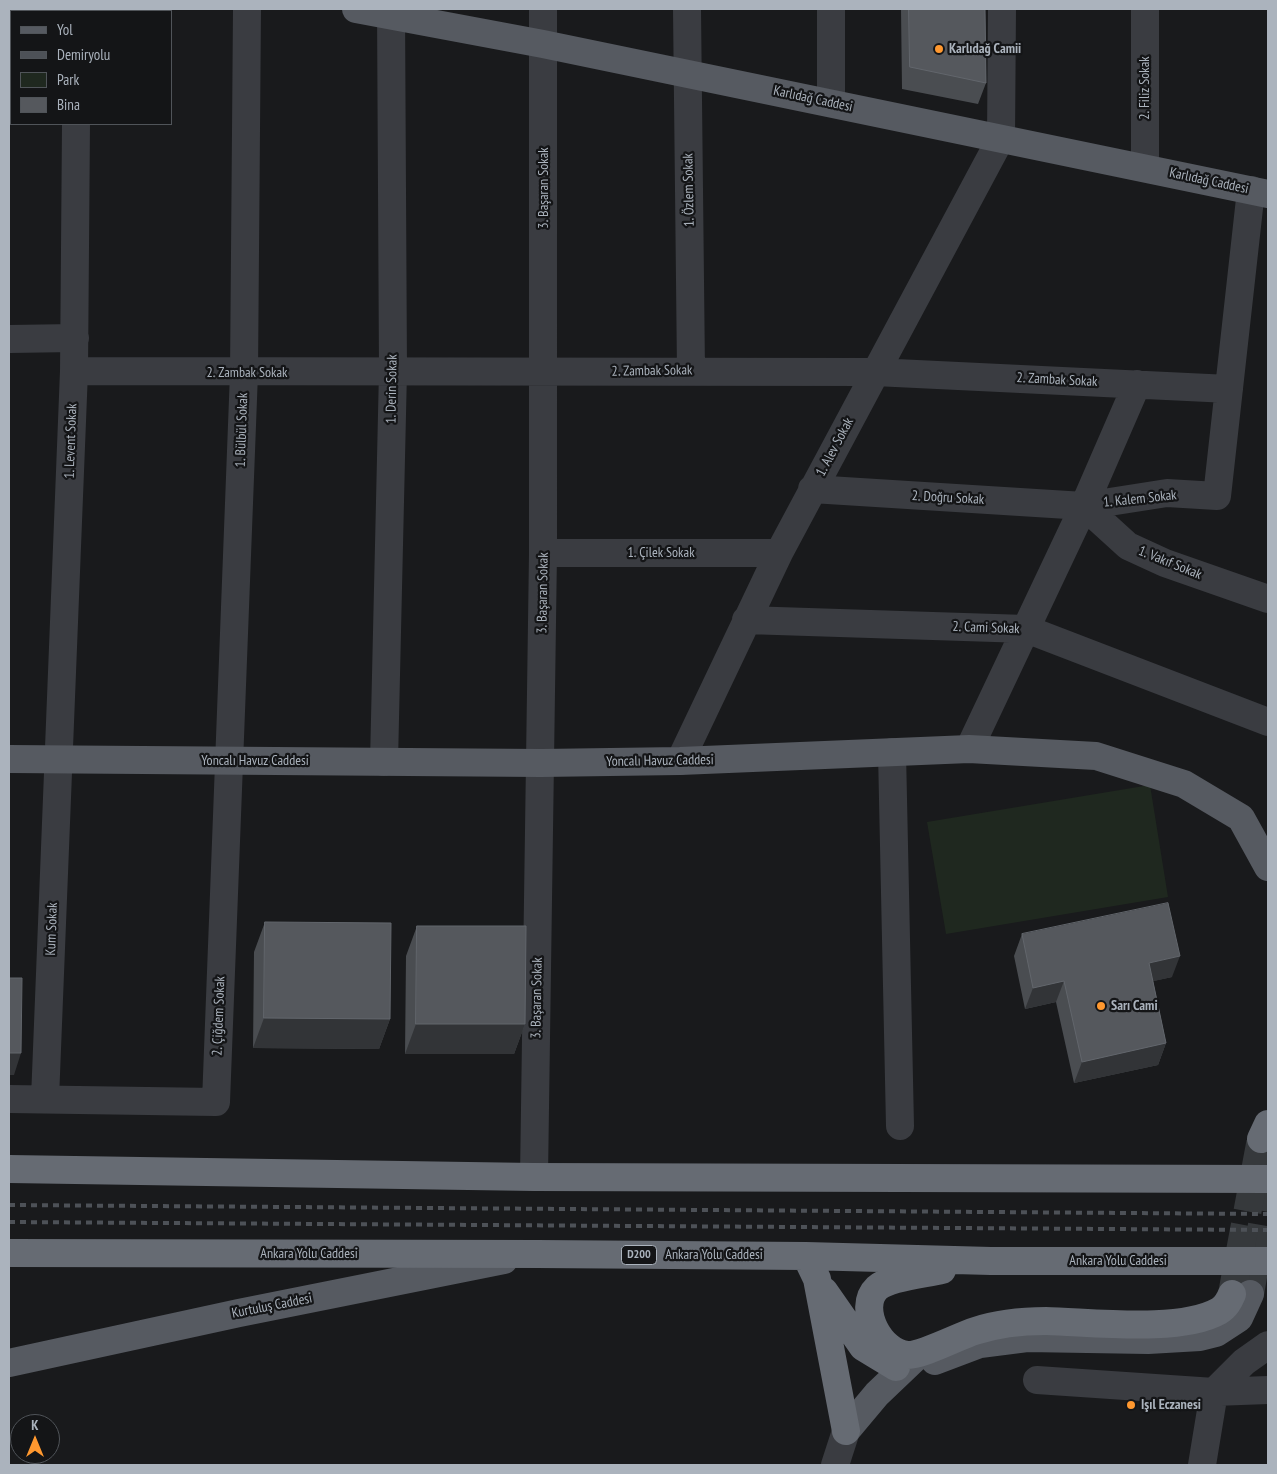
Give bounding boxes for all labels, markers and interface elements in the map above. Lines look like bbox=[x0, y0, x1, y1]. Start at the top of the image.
legend bbox=[10, 10, 172, 125]
text: Yol bbox=[57, 20, 73, 39]
place label: Karlıdağ Camii bbox=[949, 41, 1021, 57]
marker: Karlıdağ Camii bbox=[933, 43, 945, 55]
text: Demiryolu bbox=[57, 45, 110, 64]
street label: 2. Filiz Sokak bbox=[1137, 56, 1153, 120]
text: Park bbox=[57, 70, 79, 89]
street label: Karlıdağ Caddesi bbox=[772, 82, 854, 116]
text: Bina bbox=[57, 95, 80, 114]
street label: 3. Başaran Sokak bbox=[536, 147, 552, 229]
street label: 1. Özlem Sokak bbox=[680, 153, 698, 227]
street label: Karlıdağ Caddesi bbox=[1168, 164, 1250, 198]
street label: 1. Derin Sokak bbox=[383, 354, 401, 424]
street label: 2. Zambak Sokak bbox=[611, 362, 693, 380]
street label: 2. Zambak Sokak bbox=[207, 365, 287, 381]
street label: 2. Zambak Sokak bbox=[1016, 369, 1098, 391]
street label: 1. Bülbül Sokak bbox=[232, 392, 252, 468]
street label: 1. Levent Sokak bbox=[61, 403, 81, 479]
street label: 1. Alev Sokak bbox=[813, 415, 857, 479]
street label: 1. Kalem Sokak bbox=[1103, 487, 1177, 511]
street label: 2. Doğru Sokak bbox=[911, 488, 985, 508]
street label: 1. Vakıf Sokak bbox=[1136, 543, 1204, 583]
street label: 1. Çilek Sokak bbox=[627, 545, 695, 561]
street label: 3. Başaran Sokak bbox=[534, 552, 552, 634]
street label: 2. Cami Sokak bbox=[952, 618, 1020, 638]
street label: Yoncalı Havuz Caddesi bbox=[606, 752, 714, 770]
street label: Yoncalı Havuz Caddesi bbox=[201, 753, 309, 769]
street label: Kum Sokak bbox=[43, 902, 61, 956]
street label: 3. Başaran Sokak bbox=[528, 957, 546, 1039]
street label: 2. Çiğdem Sokak bbox=[209, 976, 229, 1056]
place label: Sarı Cami bbox=[1111, 998, 1158, 1014]
marker: Sarı Cami bbox=[1095, 1000, 1107, 1012]
street label: Ankara Yolu Caddesi bbox=[260, 1246, 358, 1262]
road number: D200 bbox=[622, 1246, 656, 1264]
street label: Ankara Yolu Caddesi bbox=[665, 1247, 763, 1263]
street label: Ankara Yolu Caddesi bbox=[1069, 1253, 1167, 1269]
street label: Kurtuluş Caddesi bbox=[230, 1290, 314, 1322]
place label: Işıl Eczanesi bbox=[1141, 1397, 1201, 1413]
marker: Işıl Eczanesi bbox=[1125, 1399, 1137, 1411]
north arrow bbox=[10, 1414, 60, 1464]
text: K bbox=[31, 1416, 39, 1434]

